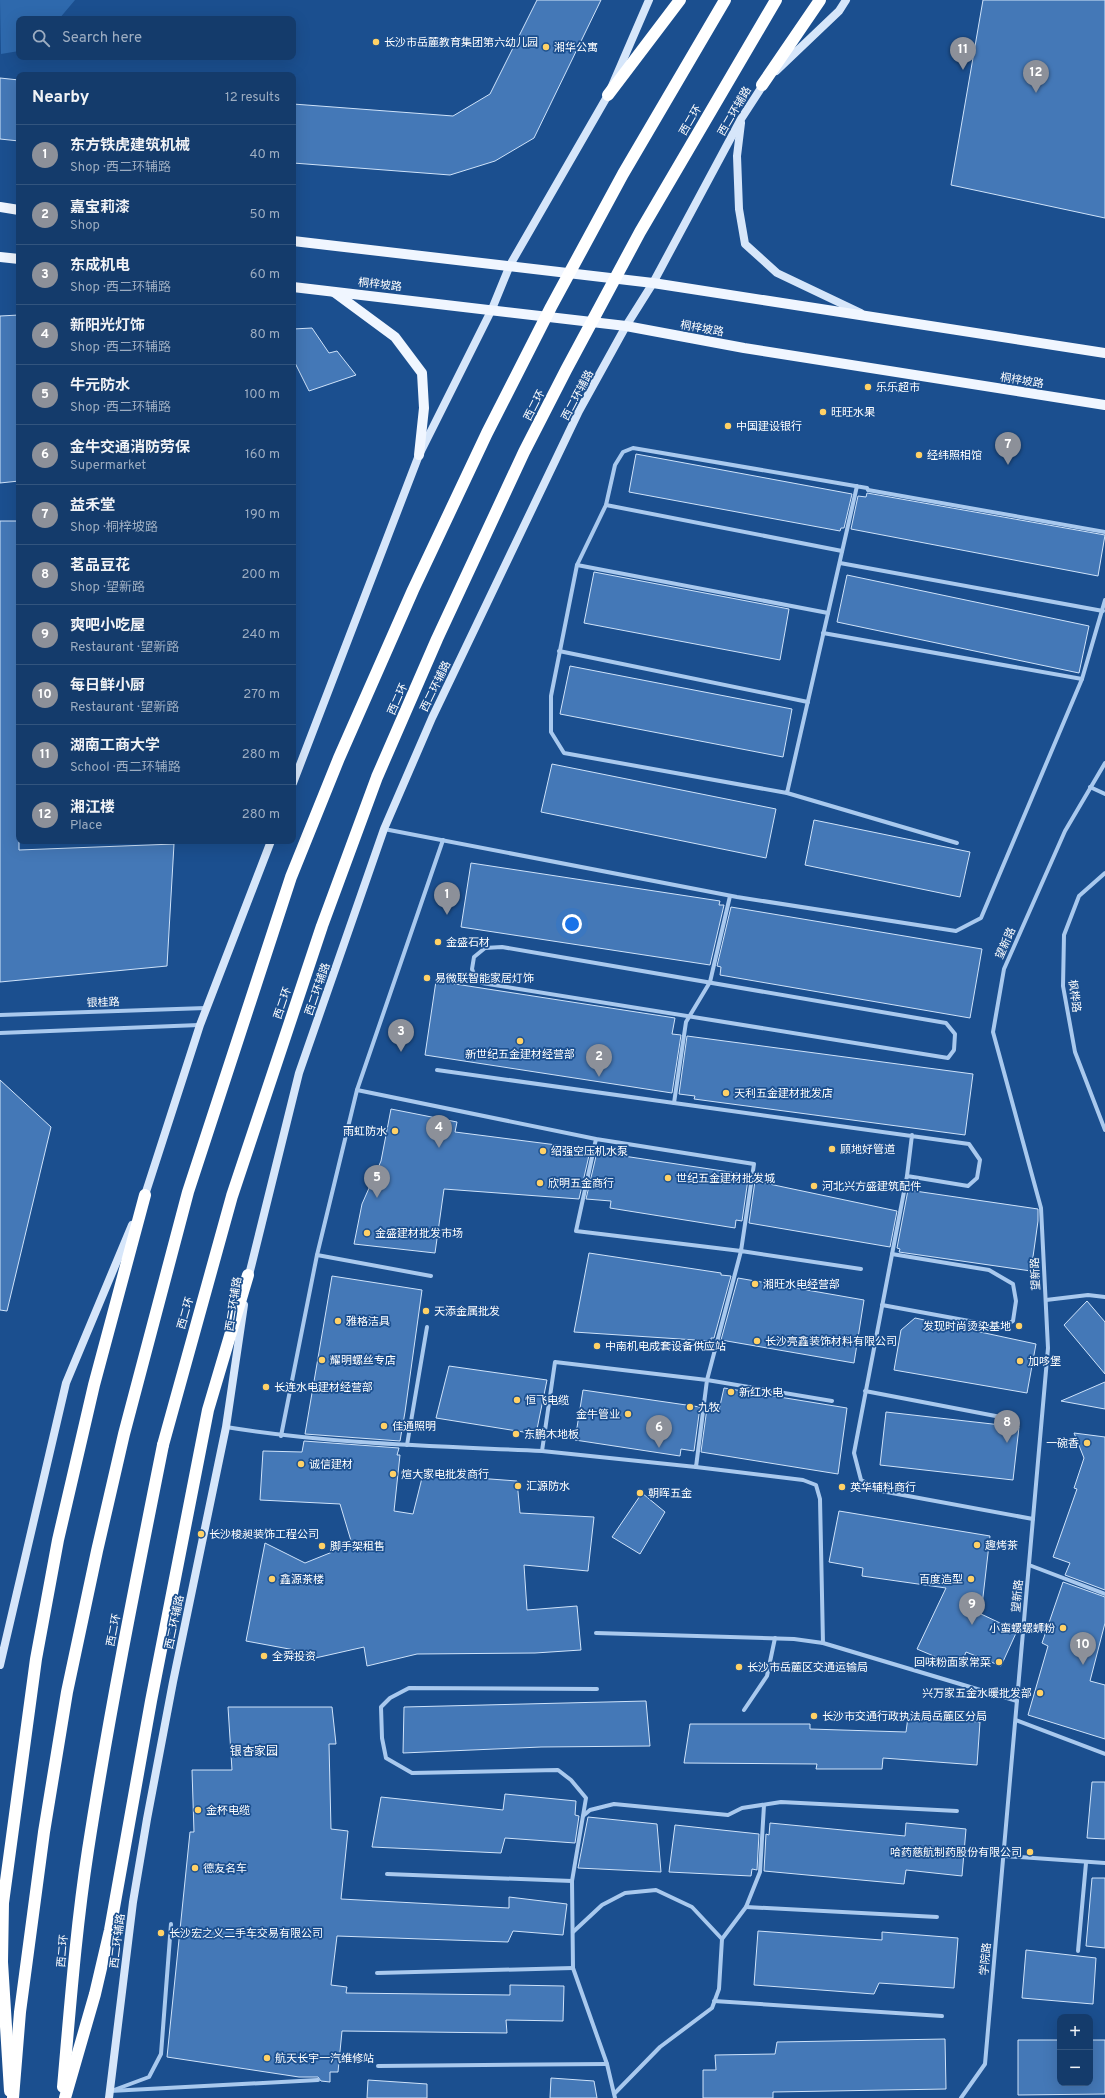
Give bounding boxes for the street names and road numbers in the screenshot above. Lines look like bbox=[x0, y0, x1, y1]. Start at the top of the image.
street label: 西二环辅路 bbox=[715, 84, 755, 139]
street label: 西二环 bbox=[677, 103, 705, 138]
street label: 桐梓坡路 bbox=[357, 276, 403, 294]
street label: 桐梓坡路 bbox=[679, 318, 725, 340]
street label: 西二环辅路 bbox=[559, 368, 597, 423]
street label: 桐梓坡路 bbox=[999, 371, 1045, 391]
street label: 西二环 bbox=[521, 388, 549, 423]
street label: 西二环辅路 bbox=[418, 659, 454, 714]
street label: 西二环 bbox=[385, 681, 411, 717]
street label: 望新路 bbox=[993, 925, 1019, 961]
street label: 西二环辅路 bbox=[302, 961, 334, 1018]
street label: 枫桦路 bbox=[1065, 979, 1083, 1013]
street label: 西二环 bbox=[271, 985, 295, 1021]
street label: 银桂路 bbox=[86, 995, 120, 1011]
street label: 望新路 bbox=[1028, 1257, 1044, 1291]
street label: 西二环辅路 bbox=[223, 1276, 245, 1332]
street label: 西二环 bbox=[175, 1295, 197, 1331]
street label: 望新路 bbox=[1010, 1579, 1026, 1613]
street label: 西二环辅路 bbox=[162, 1594, 188, 1651]
street label: 西二环 bbox=[104, 1613, 124, 1648]
street label: 西二环辅路 bbox=[108, 1913, 128, 1969]
street label: 西二环 bbox=[55, 1934, 71, 1968]
street label: 学院路 bbox=[978, 1942, 994, 1976]

